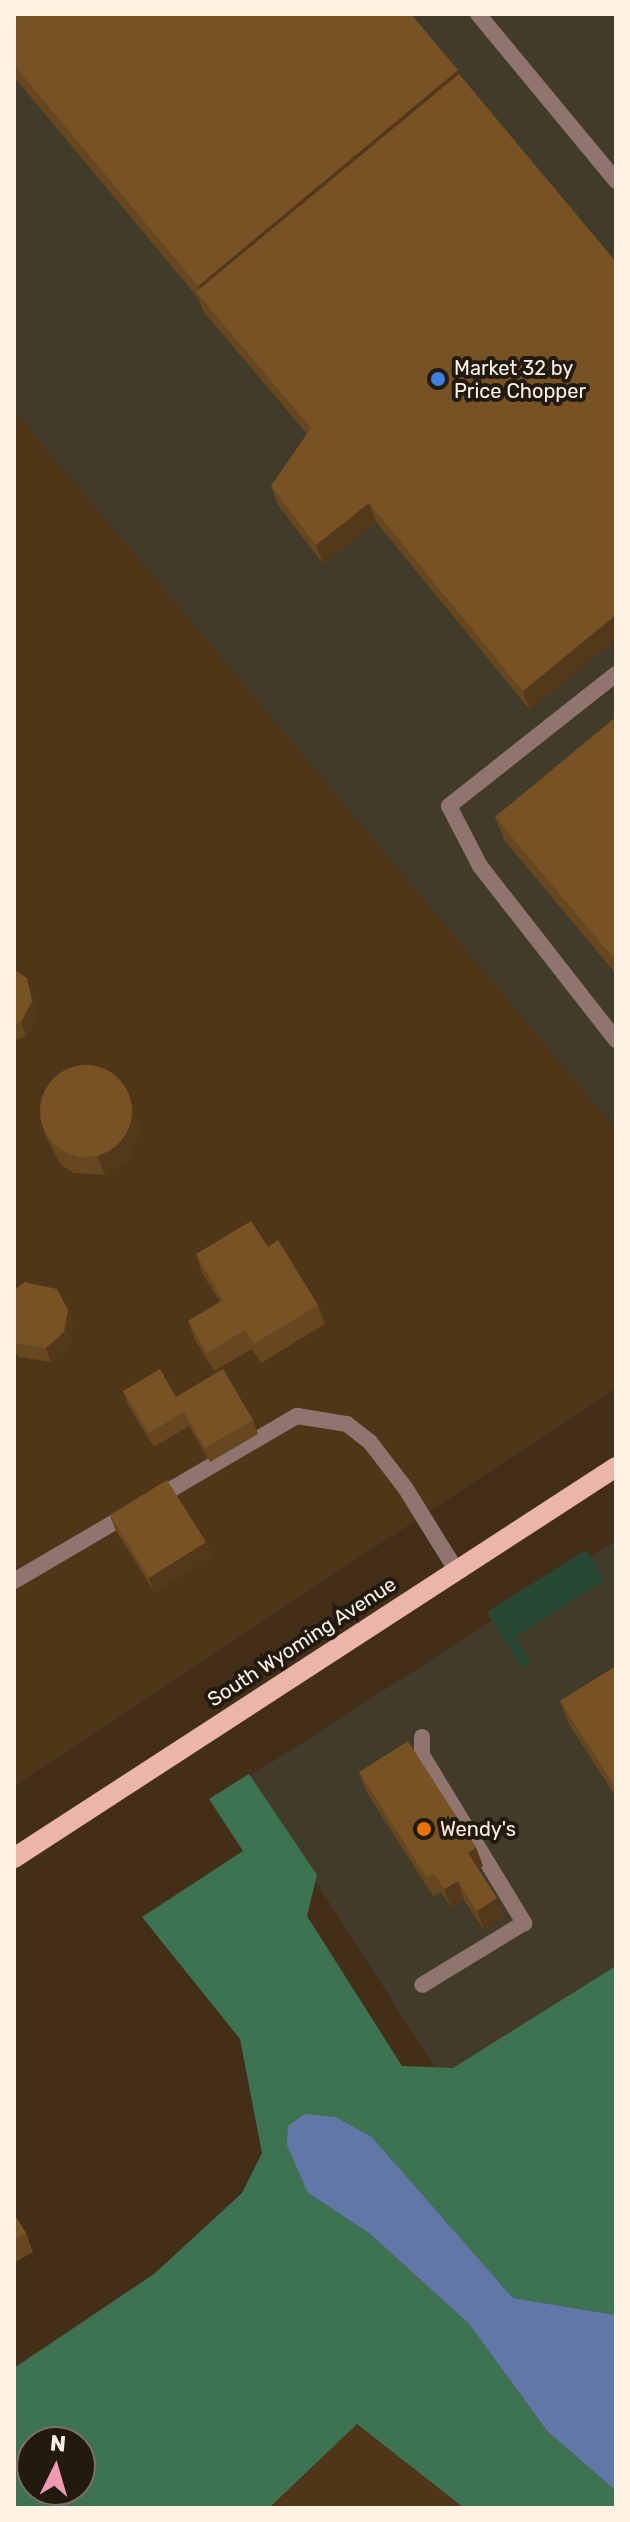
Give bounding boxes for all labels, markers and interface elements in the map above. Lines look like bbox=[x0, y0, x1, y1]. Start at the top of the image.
place label: Market 32 by Price Chopper bbox=[454, 356, 586, 403]
marker: Market 32 by Price Chopper bbox=[429, 370, 447, 388]
street label: South Wyoming Avenue bbox=[203, 1572, 401, 1712]
place label: Wendy's bbox=[440, 1817, 516, 1841]
marker: Wendy's bbox=[415, 1820, 433, 1838]
north arrow bbox=[16, 2426, 96, 2506]
text: N bbox=[49, 2429, 67, 2458]

